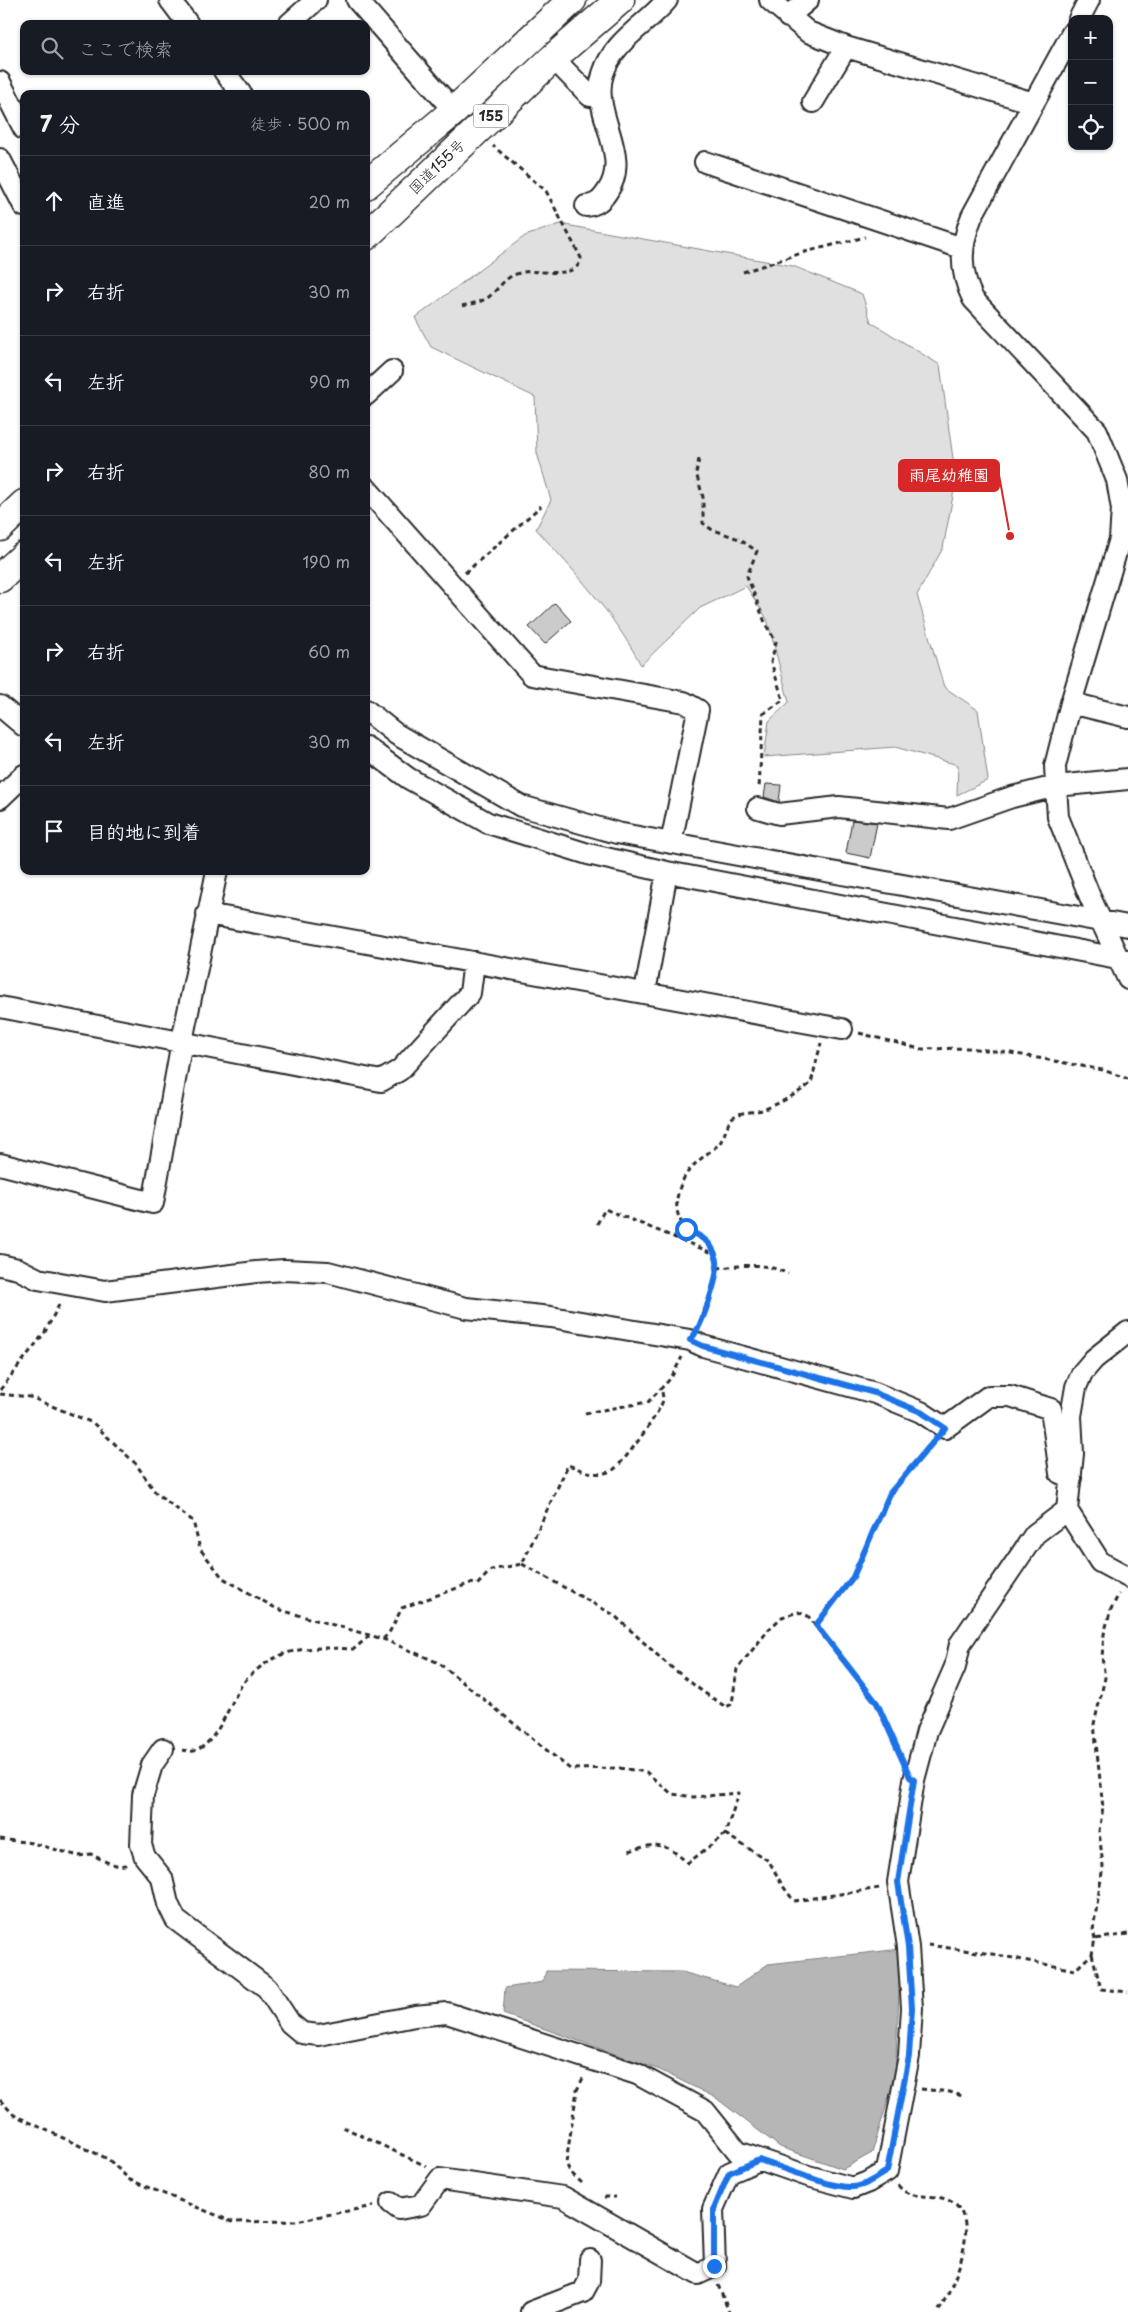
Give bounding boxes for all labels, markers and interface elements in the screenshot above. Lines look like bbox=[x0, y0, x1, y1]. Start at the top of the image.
map controls bbox=[1068, 15, 1113, 150]
button: + bbox=[1068, 15, 1113, 60]
search box bbox=[20, 20, 370, 75]
icon: search bbox=[38, 34, 66, 62]
text: ここで検索 bbox=[78, 34, 173, 62]
button: − bbox=[1068, 60, 1113, 105]
road number: 155 bbox=[474, 104, 508, 128]
button: locate bbox=[1068, 105, 1113, 150]
text: 7 分 bbox=[40, 107, 80, 139]
text: 徒歩 · 500 m bbox=[250, 111, 350, 135]
street label: 国道155号 bbox=[402, 133, 469, 199]
icon: ahead bbox=[40, 187, 68, 215]
text: 直進 bbox=[87, 187, 125, 215]
text: 20 m bbox=[309, 189, 350, 213]
icon: right bbox=[40, 277, 68, 305]
text: 右折 bbox=[87, 277, 125, 305]
text: 30 m bbox=[308, 279, 350, 303]
icon: left bbox=[40, 367, 68, 395]
text: 左折 bbox=[87, 367, 125, 395]
text: 90 m bbox=[309, 369, 350, 393]
icon: right bbox=[40, 457, 68, 485]
text: 右折 bbox=[87, 457, 125, 485]
text: 80 m bbox=[308, 459, 350, 483]
callout: 雨尾幼稚園 bbox=[899, 460, 999, 491]
text: 雨尾幼稚園 bbox=[909, 462, 989, 486]
icon: left bbox=[40, 547, 68, 575]
text: 左折 bbox=[87, 547, 125, 575]
text: 190 m bbox=[302, 549, 350, 573]
icon: right bbox=[40, 637, 68, 665]
text: 右折 bbox=[87, 637, 125, 665]
text: 60 m bbox=[308, 639, 350, 663]
icon: left bbox=[40, 727, 68, 755]
text: 左折 bbox=[87, 727, 125, 755]
text: 30 m bbox=[308, 729, 350, 753]
icon: arrive bbox=[40, 817, 68, 845]
text: 目的地に到着 bbox=[87, 817, 201, 845]
route start bbox=[675, 1218, 698, 1241]
route end bbox=[703, 2255, 726, 2278]

